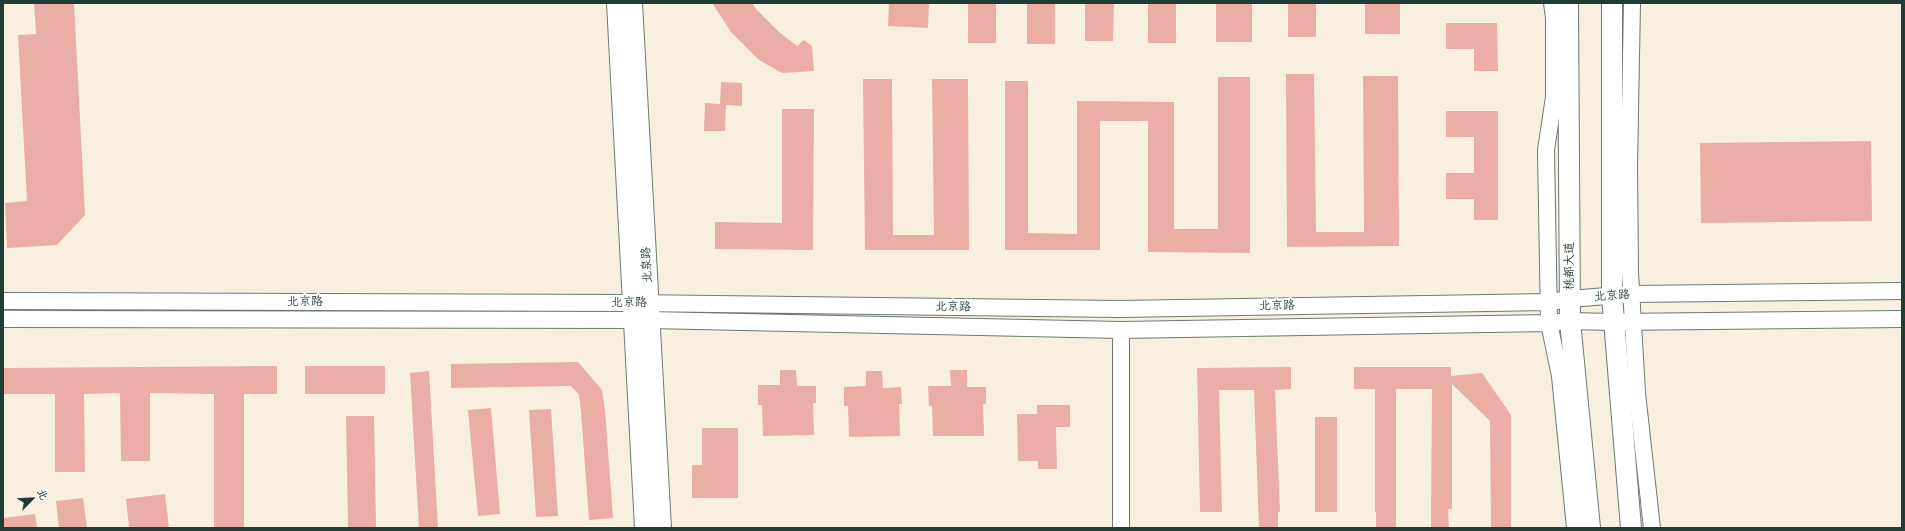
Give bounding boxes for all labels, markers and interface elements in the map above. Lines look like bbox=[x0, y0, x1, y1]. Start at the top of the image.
street label: 桃都大道 bbox=[1563, 242, 1577, 290]
street label: 北泉路 bbox=[639, 247, 655, 283]
street label: 北京路 bbox=[1594, 288, 1630, 304]
street label: 北京路 bbox=[287, 295, 323, 309]
street label: 北京路 bbox=[611, 296, 647, 310]
street label: 北京路 bbox=[1259, 298, 1295, 314]
street label: 北京路 bbox=[935, 299, 971, 315]
north arrow bbox=[12, 479, 52, 519]
text: 北 bbox=[34, 486, 52, 502]

